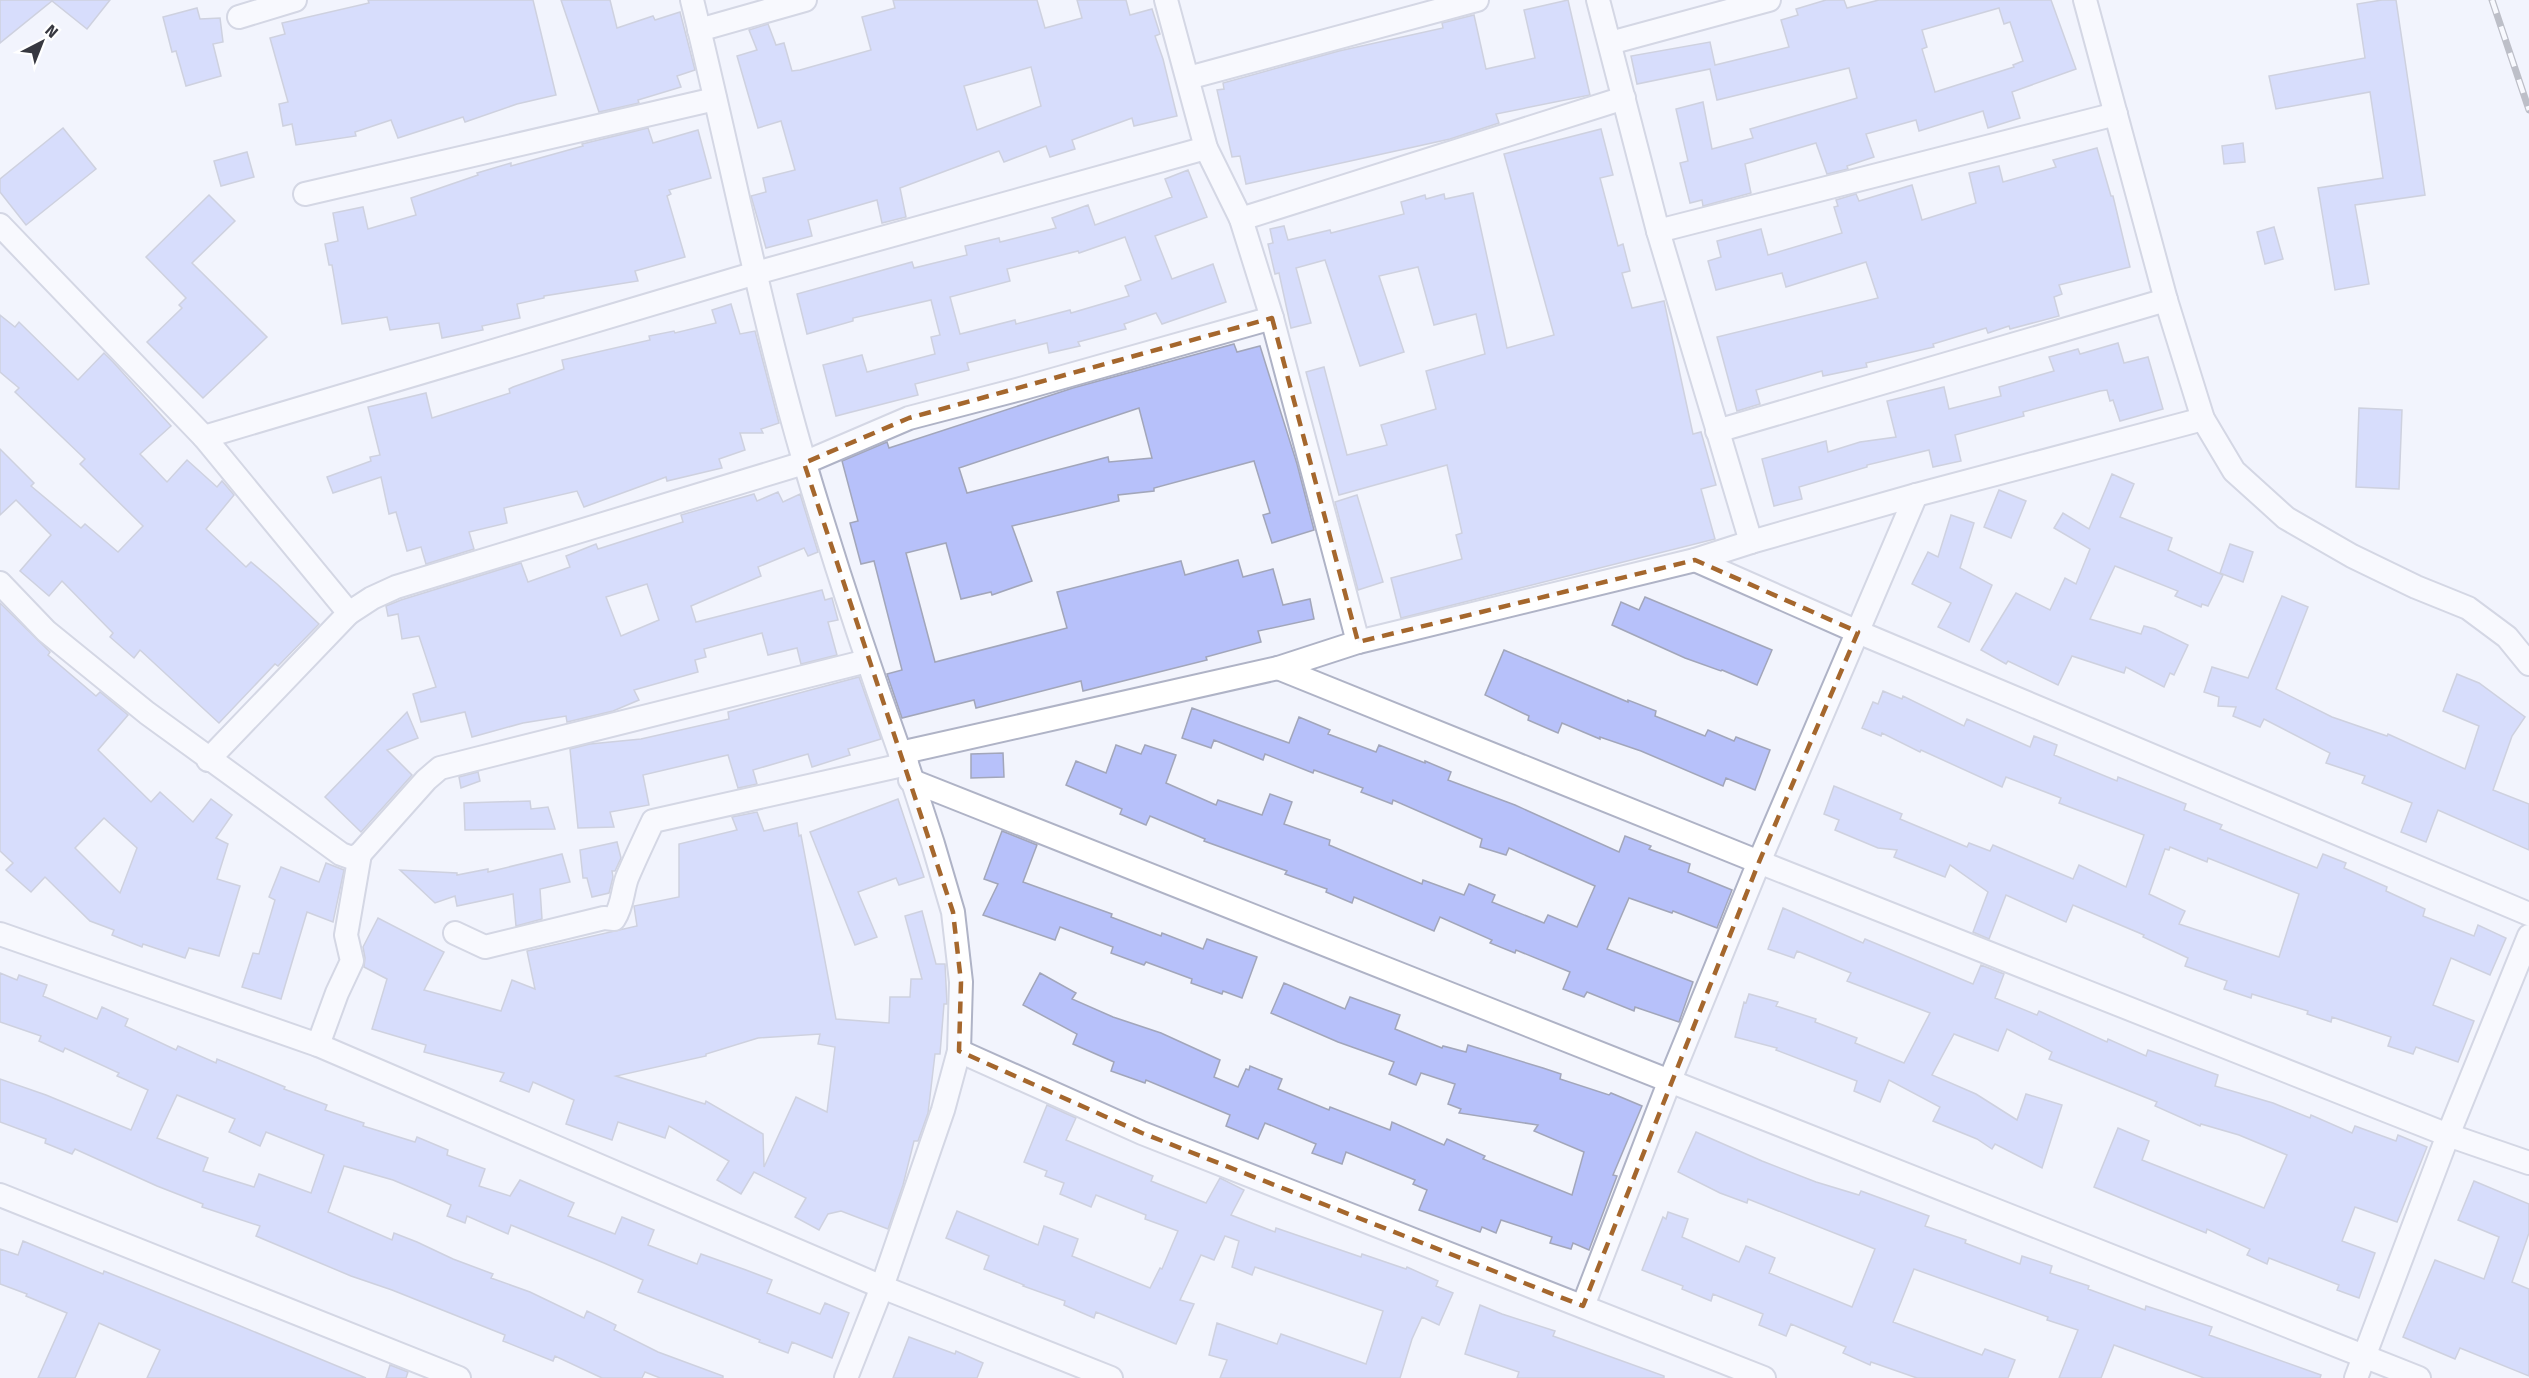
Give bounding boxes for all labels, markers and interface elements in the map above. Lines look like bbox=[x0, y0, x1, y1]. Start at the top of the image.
north arrow bbox=[12, 12, 72, 72]
text: N bbox=[41, 21, 62, 42]

